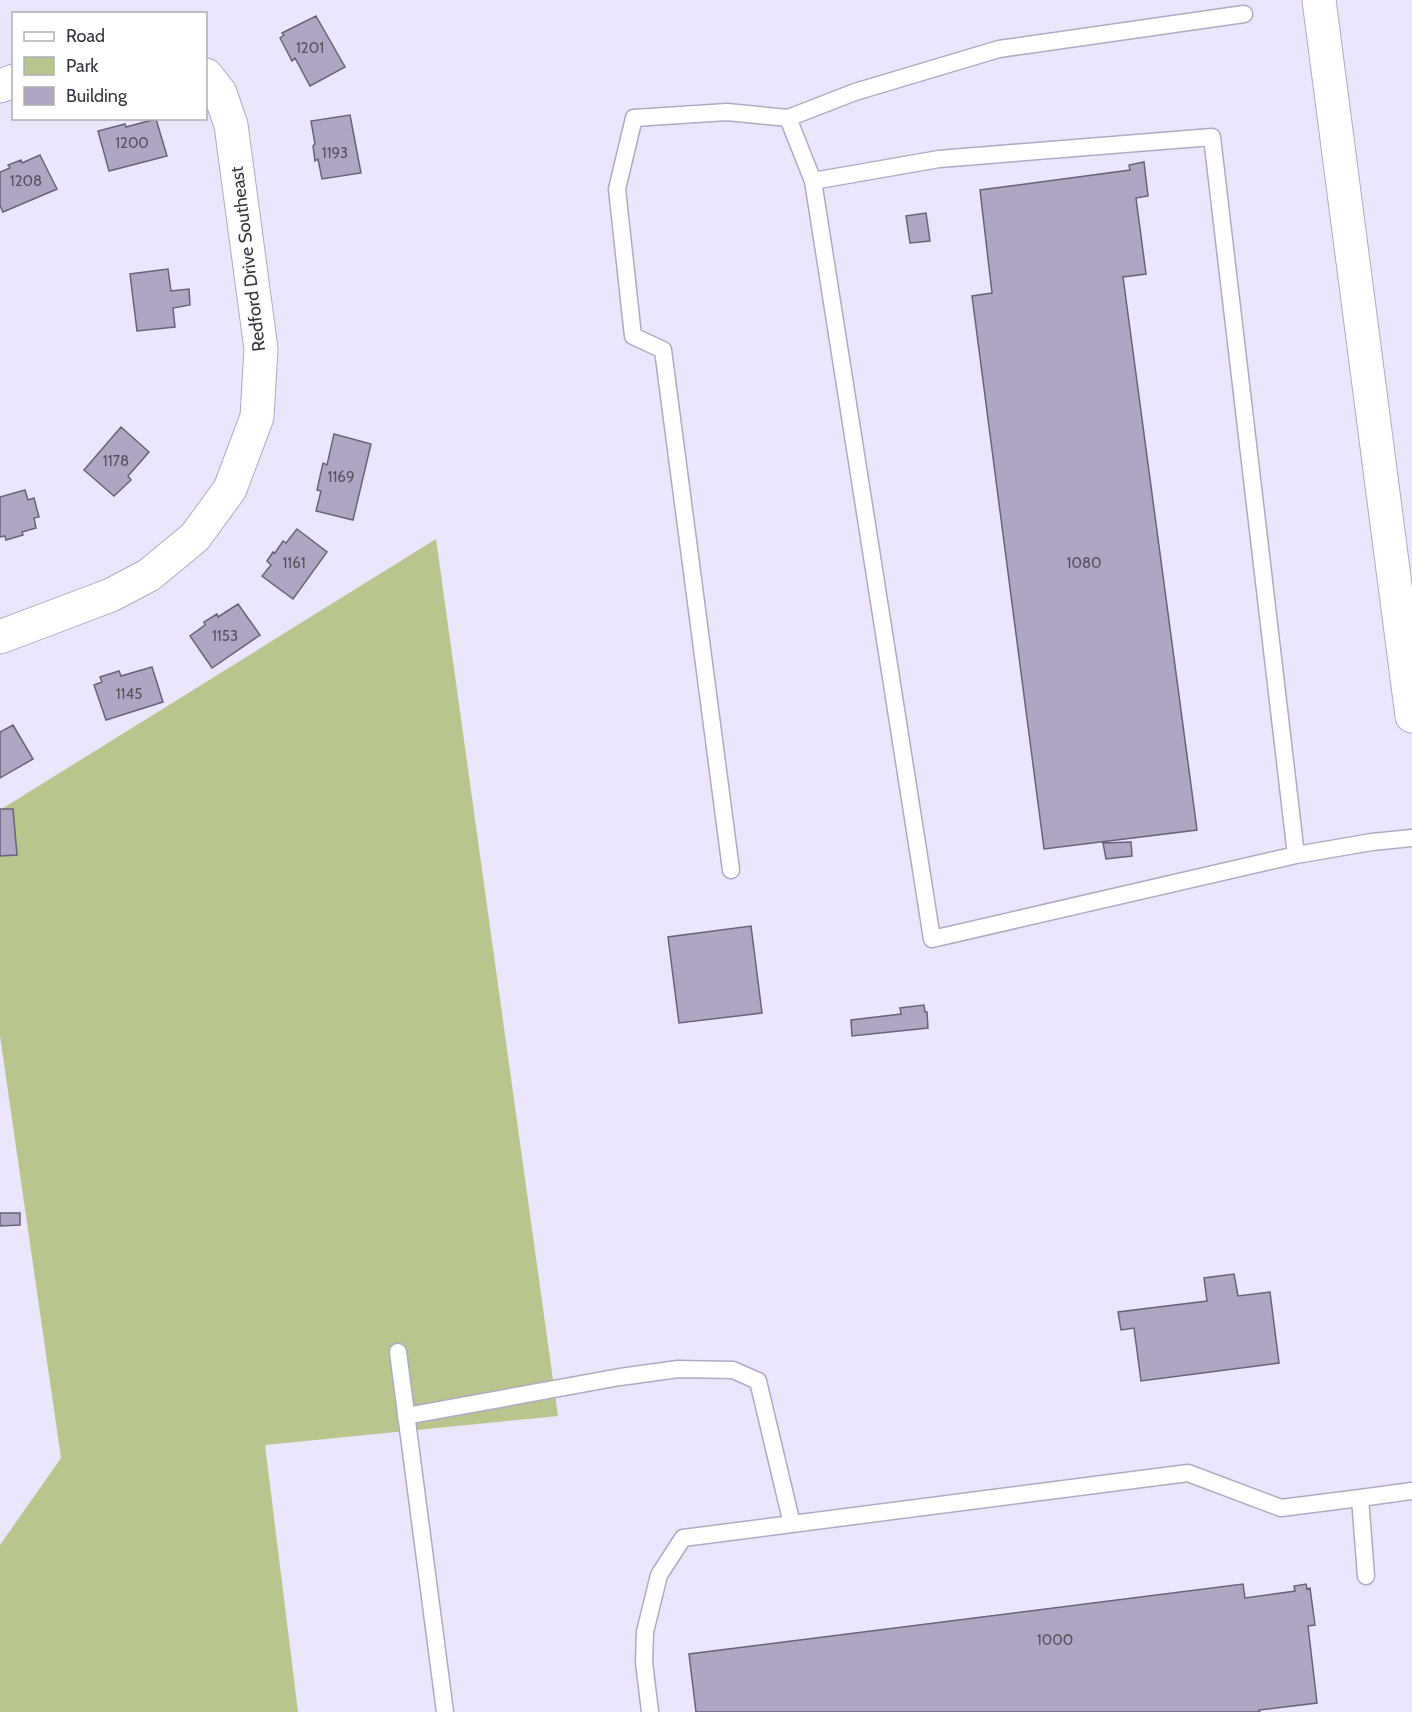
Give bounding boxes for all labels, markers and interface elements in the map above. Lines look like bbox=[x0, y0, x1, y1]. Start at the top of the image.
legend bbox=[12, 12, 207, 120]
text: Road bbox=[66, 25, 105, 47]
house number: 1201 bbox=[296, 39, 324, 57]
text: Park bbox=[66, 55, 99, 77]
text: Building bbox=[66, 85, 128, 107]
house number: 1200 bbox=[115, 134, 149, 152]
house number: 1193 bbox=[322, 144, 348, 162]
street label: Redford Drive Southeast bbox=[226, 165, 270, 353]
house number: 1208 bbox=[10, 172, 42, 190]
house number: 1178 bbox=[103, 452, 129, 470]
house number: 1169 bbox=[328, 468, 354, 486]
house number: 1161 bbox=[282, 554, 306, 572]
house number: 1080 bbox=[1067, 554, 1101, 572]
house number: 1153 bbox=[212, 627, 238, 645]
house number: 1145 bbox=[116, 685, 142, 703]
house number: 1000 bbox=[1037, 1631, 1073, 1649]

